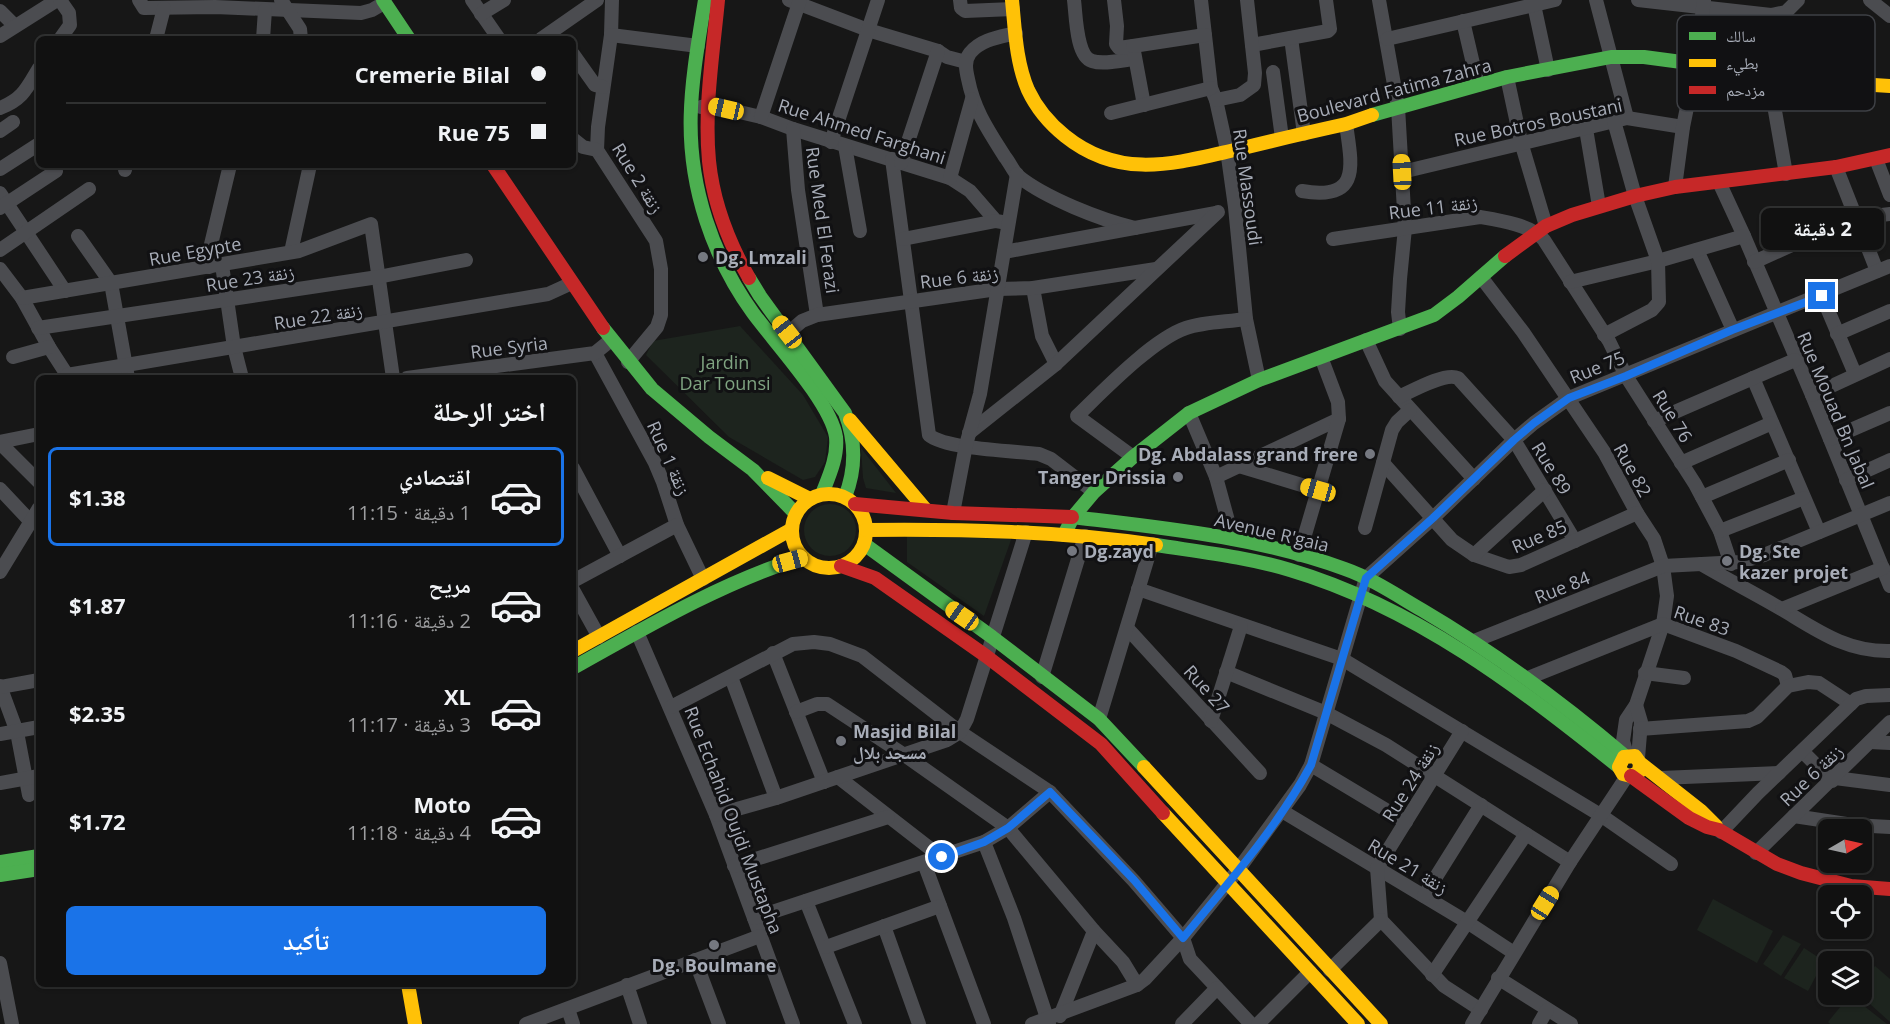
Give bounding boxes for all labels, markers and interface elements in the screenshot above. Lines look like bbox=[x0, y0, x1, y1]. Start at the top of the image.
legend bbox=[1677, 15, 1875, 111]
text: سالك bbox=[1726, 25, 1756, 47]
street label: Boulevard Fatima Zahra bbox=[1294, 52, 1494, 128]
text: بطيء bbox=[1726, 52, 1758, 76]
text: Cremerie Bilal bbox=[355, 59, 510, 89]
text: مزدحم bbox=[1726, 79, 1765, 101]
street label: Rue Botros Boustani bbox=[1452, 92, 1624, 152]
street label: Rue Ahmed Farghani bbox=[775, 93, 949, 169]
car bbox=[706, 96, 746, 122]
text: Rue 75 bbox=[437, 117, 510, 147]
street label: Rue Massoudi bbox=[1228, 127, 1268, 247]
street label: Rue 2 زنقة bbox=[607, 138, 669, 218]
street label: Rue Med El Ferazi bbox=[801, 145, 845, 295]
car bbox=[1392, 154, 1412, 190]
street label: Rue 11 زنقة bbox=[1387, 190, 1479, 224]
callout: 2 دقيقة bbox=[1760, 209, 1884, 251]
text: 2 دقيقة bbox=[1793, 215, 1852, 242]
street label: Rue Egypte bbox=[147, 231, 243, 271]
place label: Dg. Lmzali bbox=[715, 245, 807, 269]
marker: Dg. Lmzali bbox=[696, 250, 710, 264]
street label: Rue 23 زنقة bbox=[204, 259, 296, 297]
street label: Rue 6 زنقة bbox=[918, 260, 1000, 294]
route end bbox=[1808, 282, 1835, 309]
street label: Rue 22 زنقة bbox=[272, 297, 364, 335]
car bbox=[769, 312, 805, 352]
street label: Rue Mouad Bn Jabal bbox=[1792, 328, 1880, 492]
street label: Rue Syria bbox=[469, 330, 549, 364]
street label: Rue 75 bbox=[1566, 345, 1628, 389]
park label: Jardin Dar Tounsi bbox=[679, 350, 771, 395]
street label: Rue 76 bbox=[1648, 385, 1698, 447]
text: اختر الرحلة bbox=[432, 392, 546, 429]
street label: Rue 1 زنقة bbox=[642, 417, 696, 499]
street label: Rue 89 bbox=[1527, 437, 1577, 499]
street label: Rue 82 bbox=[1609, 439, 1657, 501]
place label: Dg. Abdalass grand frere bbox=[1138, 442, 1358, 466]
marker: Dg. Abdalass grand frere bbox=[1363, 447, 1377, 461]
text: اقتصادي bbox=[399, 461, 471, 491]
place label: Tanger Drissia bbox=[1038, 465, 1166, 489]
icon: car bbox=[489, 470, 543, 524]
marker: Tanger Drissia bbox=[1171, 470, 1185, 484]
car bbox=[1298, 476, 1338, 504]
text: $1.38 bbox=[69, 482, 126, 512]
text: 1 دقيقة · 11:15 bbox=[347, 499, 471, 526]
street label: Avenue R'gaia bbox=[1212, 507, 1332, 557]
street label: Rue 85 bbox=[1508, 514, 1570, 558]
place label: Dg.zayd bbox=[1084, 539, 1154, 563]
place label: Dg. Ste kazer projet bbox=[1739, 539, 1848, 584]
marker: Dg.zayd bbox=[1065, 544, 1079, 558]
car bbox=[770, 548, 810, 574]
marker: Dg. Ste kazer projet bbox=[1720, 554, 1734, 568]
street label: Rue 84 bbox=[1531, 565, 1593, 609]
text: مريح bbox=[428, 569, 471, 599]
icon: car bbox=[489, 578, 543, 632]
text: $1.87 bbox=[69, 590, 126, 620]
car bbox=[942, 598, 982, 634]
street label: Rue 83 bbox=[1671, 599, 1733, 641]
text: 2 دقيقة · 11:16 bbox=[347, 607, 471, 634]
street label: Rue 27 bbox=[1179, 660, 1235, 718]
text: XL bbox=[444, 681, 471, 711]
icon: car bbox=[489, 686, 543, 740]
text: $2.35 bbox=[69, 698, 126, 728]
street label: Rue Echahid Oujdi Mustapha bbox=[679, 703, 789, 937]
text: 3 دقيقة · 11:17 bbox=[347, 711, 471, 738]
place label: Masjid Bilal مسجد بلال bbox=[853, 719, 956, 764]
marker: Masjid Bilal مسجد بلال bbox=[834, 734, 848, 748]
street label: Rue 24 زنقة bbox=[1376, 738, 1444, 826]
street label: Rue 6 زنقة bbox=[1774, 739, 1848, 811]
text: Moto bbox=[413, 789, 471, 819]
icon: car bbox=[489, 794, 543, 848]
text: $1.72 bbox=[69, 806, 126, 836]
text: 4 دقيقة · 11:18 bbox=[347, 819, 471, 846]
north arrow bbox=[1818, 819, 1872, 873]
map controls bbox=[1818, 819, 1872, 1005]
street label: Rue 21 زنقة bbox=[1364, 833, 1452, 899]
route start bbox=[928, 843, 955, 870]
car bbox=[1528, 883, 1562, 923]
button: locate bbox=[1818, 885, 1872, 939]
button: تأكيد bbox=[66, 906, 546, 975]
marker: Dg. Boulmane bbox=[707, 938, 721, 952]
button: layers bbox=[1818, 951, 1872, 1005]
place label: Dg. Boulmane bbox=[652, 953, 776, 977]

